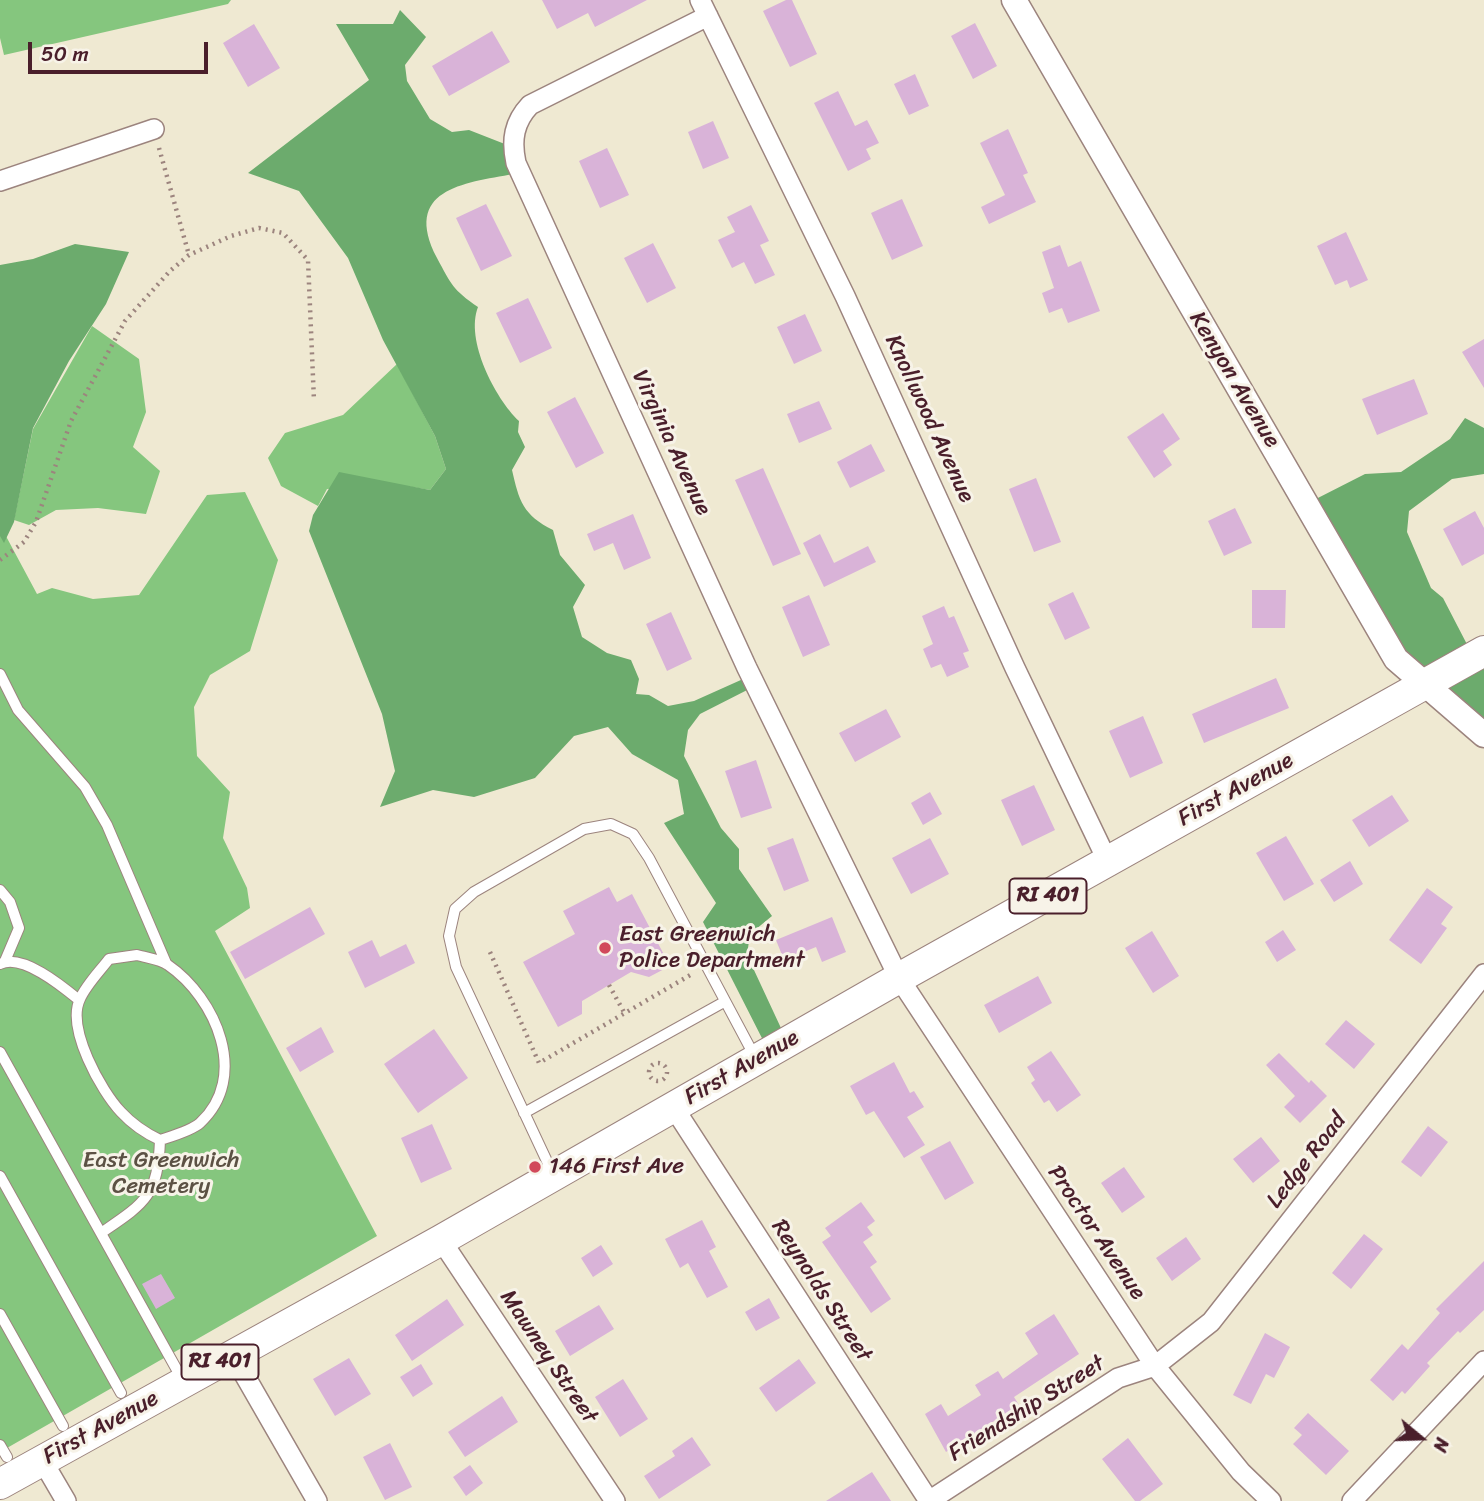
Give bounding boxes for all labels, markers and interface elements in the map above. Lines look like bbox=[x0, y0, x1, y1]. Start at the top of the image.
scale bar bbox=[32, 28, 212, 72]
text: 50 m bbox=[41, 35, 89, 73]
street label: Kenyon Avenue bbox=[1183, 307, 1285, 453]
street label: Knollwood Avenue bbox=[878, 331, 980, 507]
street label: Virginia Avenue bbox=[625, 366, 717, 520]
street label: First Avenue bbox=[1174, 747, 1298, 833]
road number: RI 401 bbox=[1010, 878, 1086, 914]
place label: East Greenwich Police Department bbox=[619, 921, 804, 975]
marker: East Greenwich Police Department bbox=[597, 940, 613, 956]
street label: First Avenue bbox=[680, 1024, 804, 1112]
street label: Ledge Road bbox=[1261, 1108, 1353, 1214]
park label: East Greenwich Cemetery bbox=[83, 1147, 239, 1201]
place label: 146 First Ave bbox=[549, 1153, 684, 1181]
marker: 146 First Ave bbox=[527, 1159, 543, 1175]
street label: Proctor Avenue bbox=[1041, 1160, 1151, 1306]
street label: Reynolds Street bbox=[765, 1215, 877, 1367]
street label: Mawney Street bbox=[493, 1285, 603, 1429]
road number: RI 401 bbox=[182, 1344, 258, 1380]
street label: Friendship Street bbox=[944, 1350, 1110, 1468]
street label: First Avenue bbox=[39, 1385, 163, 1471]
north arrow bbox=[1386, 1403, 1456, 1473]
text: N bbox=[1424, 1433, 1459, 1457]

